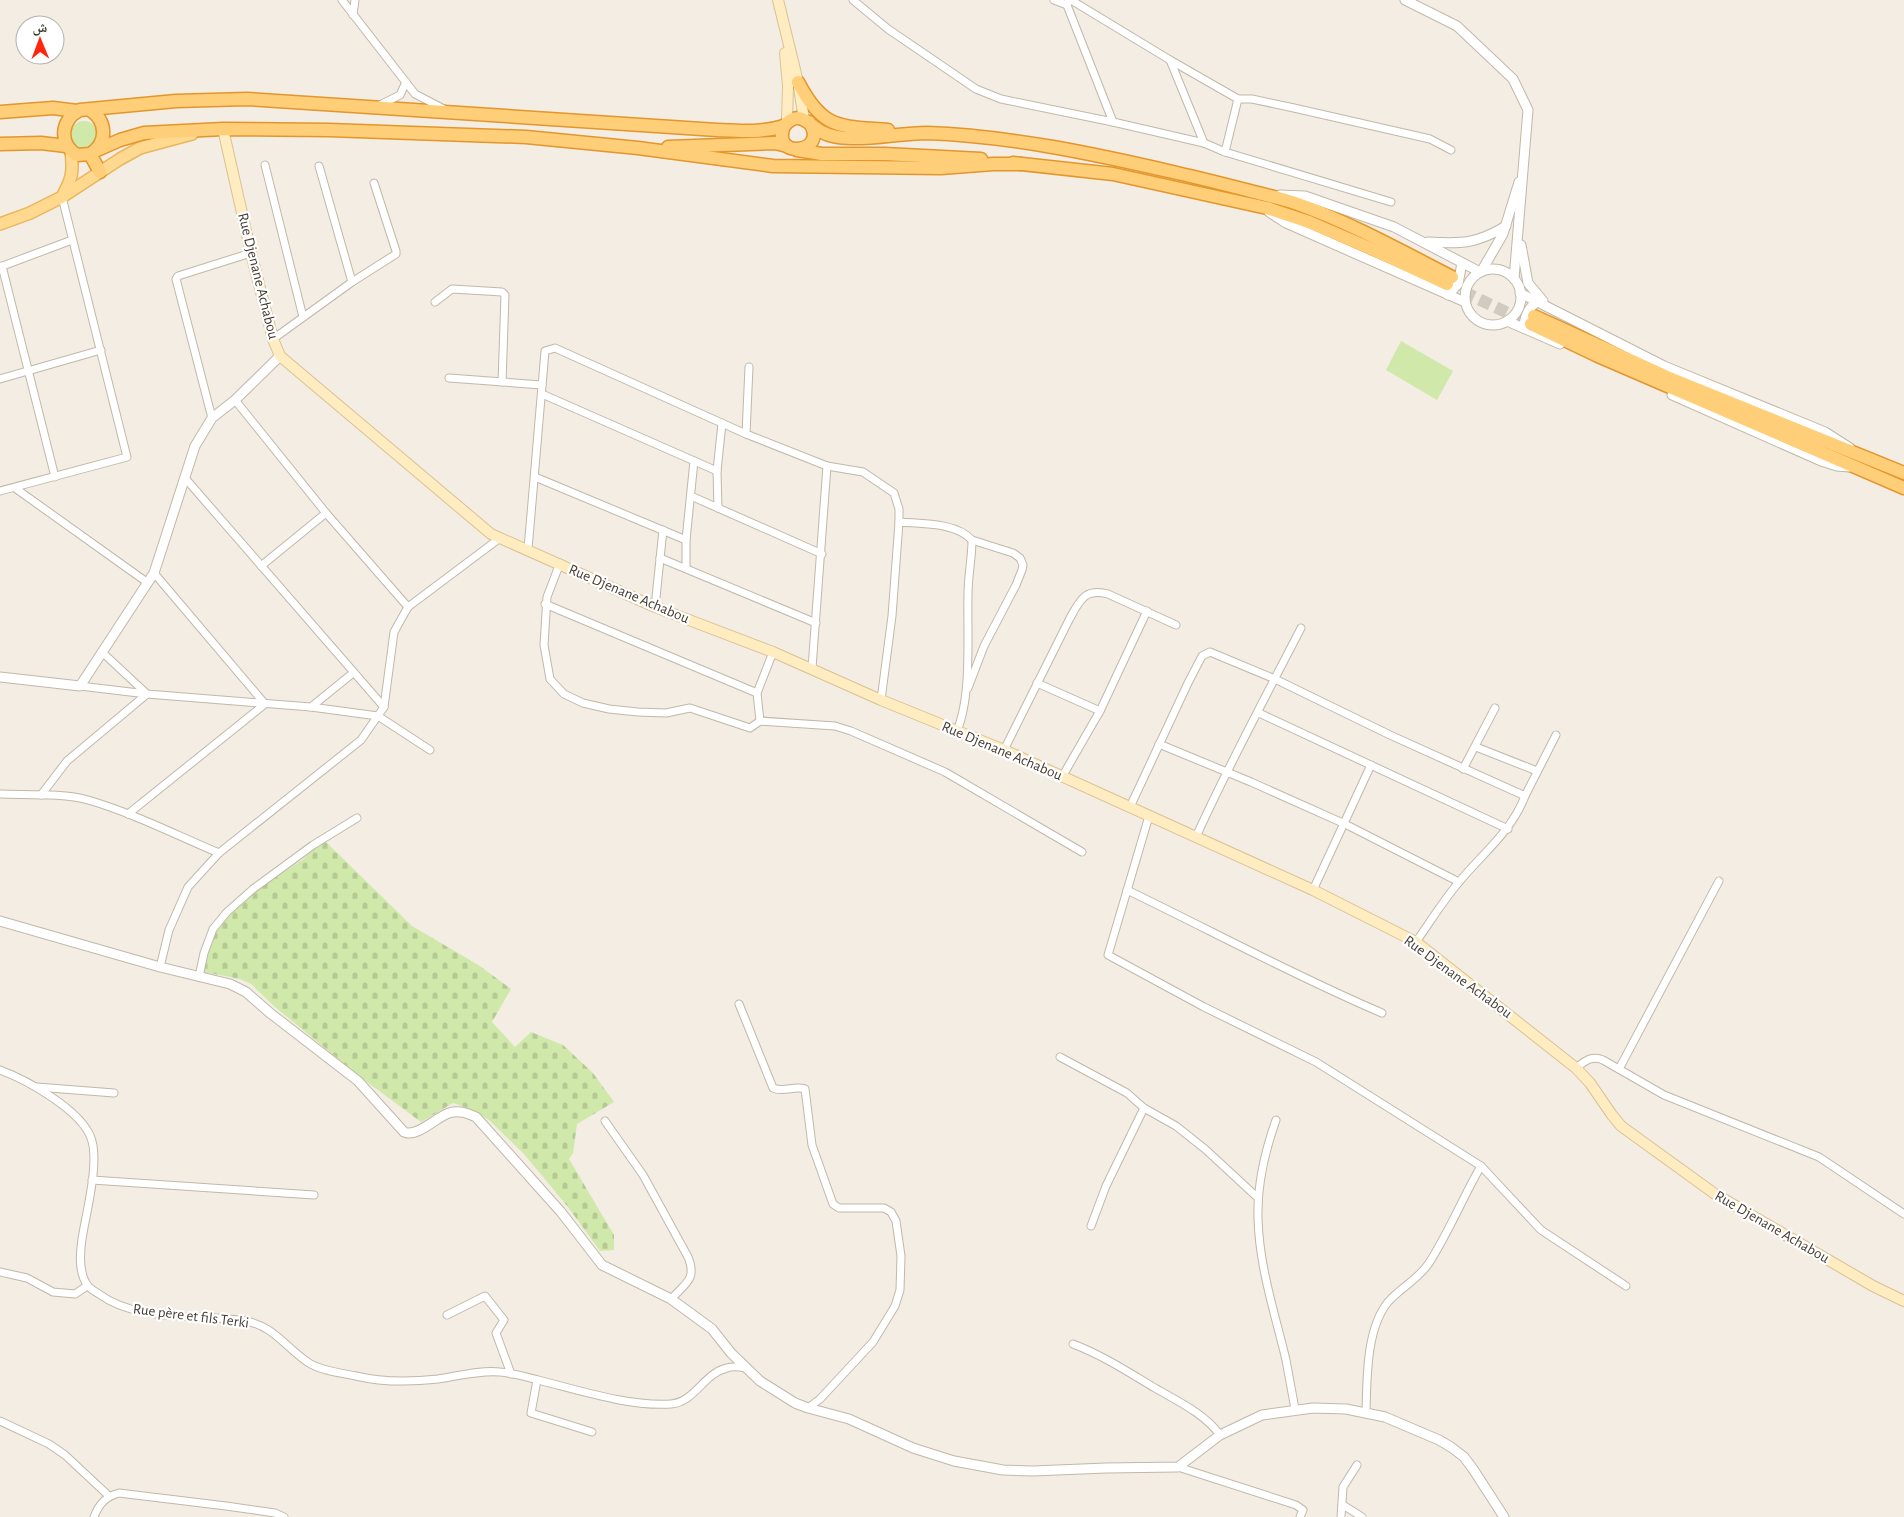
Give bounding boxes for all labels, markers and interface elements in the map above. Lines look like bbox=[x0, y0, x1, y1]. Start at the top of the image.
north arrow bbox=[15, 15, 65, 65]
text: ش bbox=[32, 21, 47, 36]
street label: Rue Djenane Achabou bbox=[235, 211, 281, 341]
street label: Rue Djenane Achabou bbox=[567, 562, 692, 626]
street label: Rue Djenane Achabou bbox=[940, 719, 1065, 783]
street label: Rue Djenane Achabou bbox=[1401, 933, 1515, 1021]
street label: Rue Djenane Achabou bbox=[1712, 1188, 1832, 1266]
street label: Rue père et fils Terki bbox=[132, 1301, 250, 1331]

